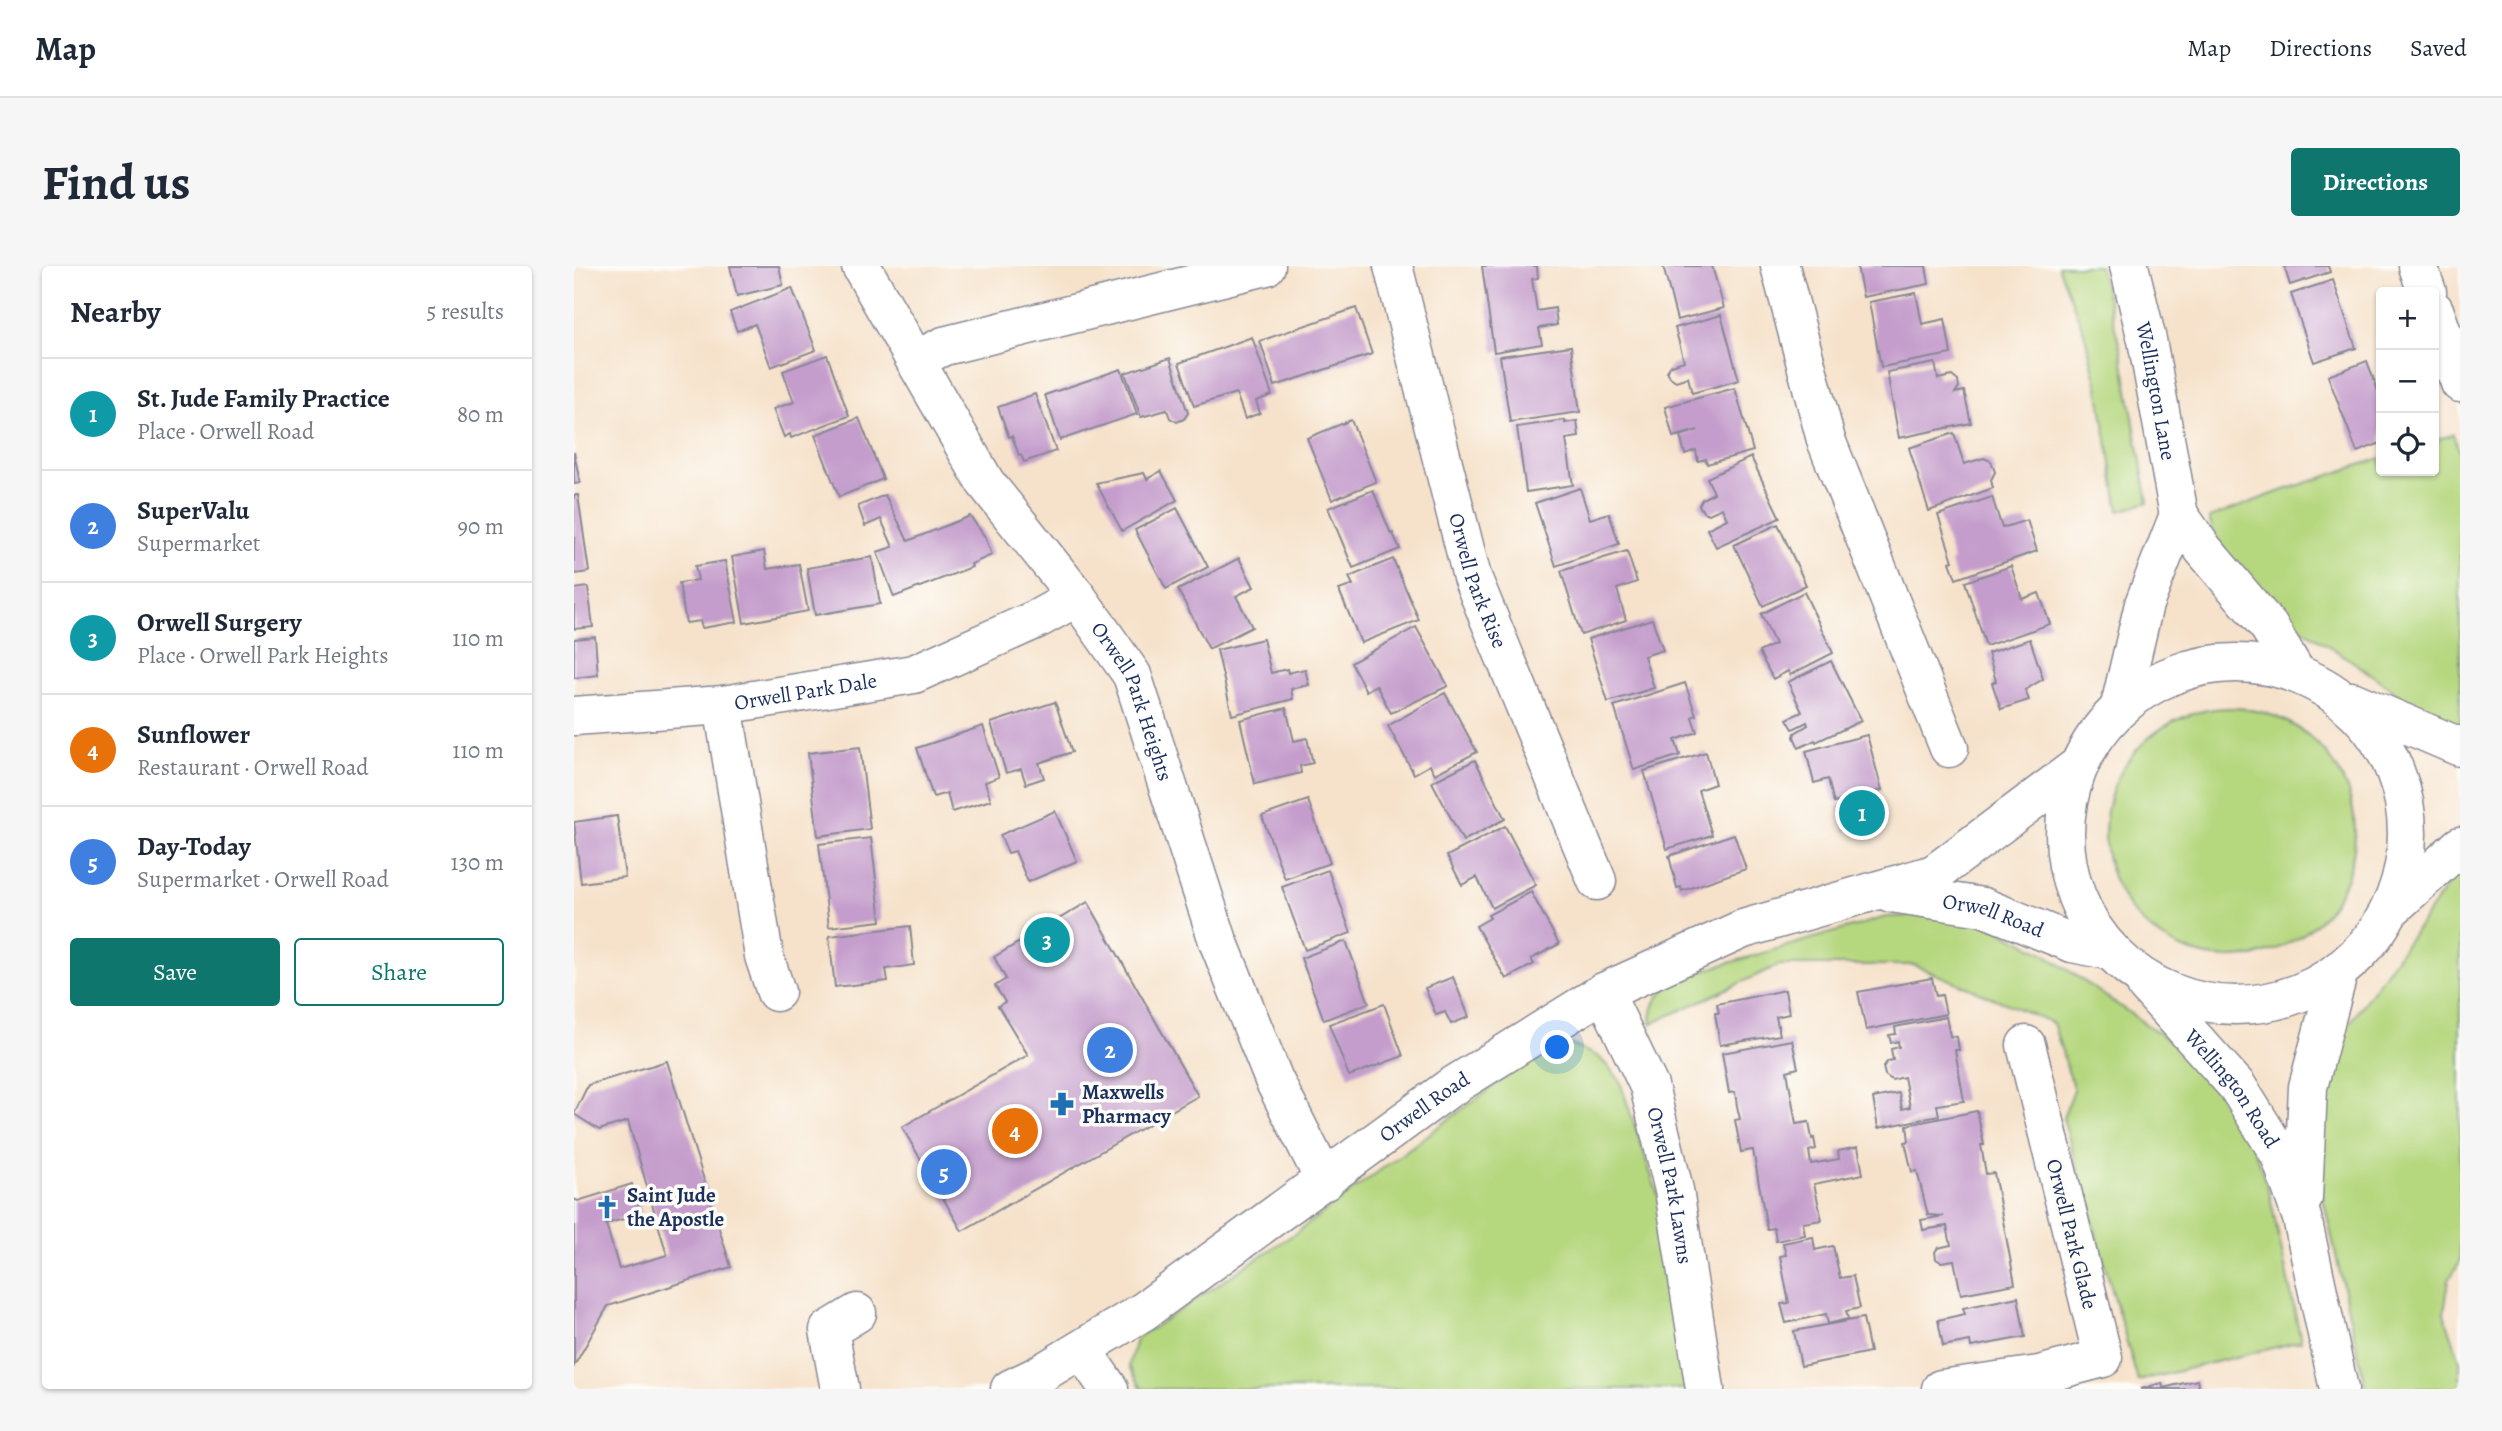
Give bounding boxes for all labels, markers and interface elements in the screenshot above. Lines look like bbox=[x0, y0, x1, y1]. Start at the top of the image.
text: Map bbox=[35, 26, 96, 71]
text: Map bbox=[2187, 32, 2231, 64]
text: Directions bbox=[2269, 32, 2372, 64]
text: Saved bbox=[2410, 32, 2467, 64]
button: Directions bbox=[2291, 148, 2460, 216]
text: Find us bbox=[42, 149, 190, 216]
map controls bbox=[2376, 287, 2439, 476]
button: + bbox=[2376, 287, 2439, 350]
text: Nearby bbox=[70, 292, 161, 332]
text: 5 results bbox=[427, 296, 504, 327]
street label: Wellington Lane bbox=[2129, 318, 2183, 462]
button: − bbox=[2376, 350, 2439, 413]
text: St. Jude Family Practice bbox=[137, 381, 390, 416]
text: 1 bbox=[89, 399, 97, 430]
text: 80 m bbox=[457, 399, 504, 430]
button: locate bbox=[2376, 413, 2439, 476]
text: Place · Orwell Road bbox=[137, 416, 314, 447]
text: SuperValu bbox=[137, 493, 250, 528]
street label: Orwell Park Rise bbox=[1442, 510, 1514, 652]
text: 2 bbox=[87, 511, 99, 542]
text: 90 m bbox=[458, 511, 504, 542]
text: Supermarket bbox=[137, 528, 260, 559]
text: Orwell Surgery bbox=[137, 605, 302, 640]
street label: Orwell Park Heights bbox=[1085, 616, 1179, 785]
text: 3 bbox=[88, 623, 98, 654]
text: 110 m bbox=[452, 623, 504, 654]
text: Place · Orwell Park Heights bbox=[137, 640, 388, 671]
street label: Orwell Park Dale bbox=[732, 666, 879, 717]
text: Sunflower bbox=[137, 717, 250, 752]
text: 4 bbox=[88, 735, 98, 766]
text: 110 m bbox=[452, 735, 504, 766]
text: Restaurant · Orwell Road bbox=[137, 752, 369, 783]
pin: 1 bbox=[1839, 787, 1885, 839]
text: Day-Today bbox=[137, 829, 251, 864]
text: 5 bbox=[88, 847, 98, 878]
text: 130 m bbox=[451, 847, 504, 878]
text: Supermarket · Orwell Road bbox=[137, 864, 389, 895]
street label: Orwell Road bbox=[1941, 887, 2049, 944]
pin: 3 bbox=[1024, 914, 1070, 966]
button: Save bbox=[70, 938, 280, 1006]
button: Share bbox=[294, 938, 504, 1006]
street label: Wellington Road bbox=[2178, 1022, 2286, 1154]
pin: 2 bbox=[1087, 1024, 1133, 1076]
your location bbox=[1540, 1030, 1574, 1064]
street label: Orwell Road bbox=[1373, 1065, 1475, 1149]
place label: Maxwells Pharmacy bbox=[1082, 1078, 1172, 1130]
pharmacy icon: Maxwells Pharmacy bbox=[1048, 1090, 1076, 1118]
street label: Orwell Park Lawns bbox=[1641, 1104, 1699, 1266]
pin: 4 bbox=[992, 1105, 1038, 1157]
pin: 5 bbox=[921, 1146, 967, 1198]
street label: Orwell Park Glade bbox=[2040, 1156, 2104, 1312]
place label: Saint Jude the Apostle bbox=[627, 1181, 725, 1233]
church icon: Saint Jude the Apostle bbox=[593, 1193, 621, 1221]

